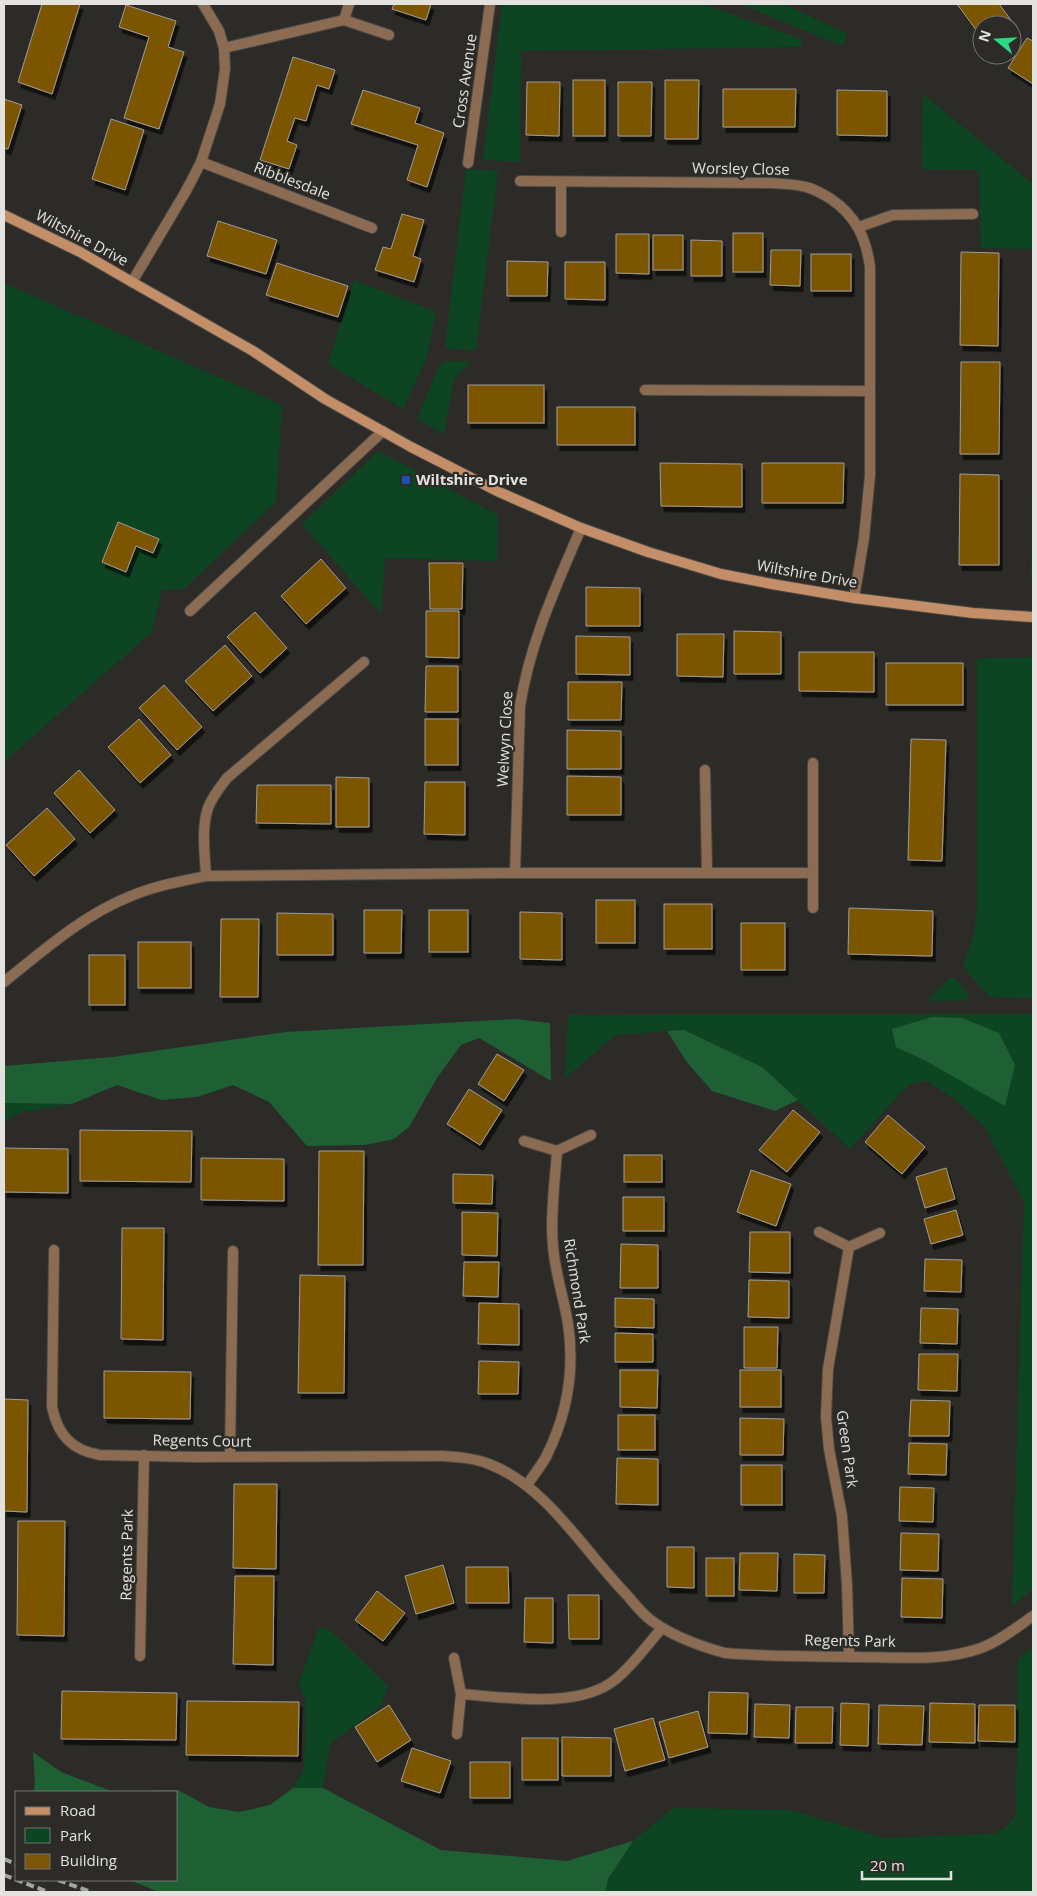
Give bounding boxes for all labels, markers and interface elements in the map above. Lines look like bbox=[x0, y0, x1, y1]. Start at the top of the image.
north arrow bbox=[972, 15, 1022, 65]
text: N bbox=[973, 27, 995, 44]
street label: Cross Avenue bbox=[447, 32, 481, 129]
street label: Ribblesdale bbox=[251, 156, 334, 204]
street label: Worsley Close bbox=[692, 157, 790, 179]
street label: Wiltshire Drive bbox=[33, 204, 132, 270]
place label: Wiltshire Drive bbox=[416, 469, 528, 489]
marker: Wiltshire Drive bbox=[400, 474, 412, 486]
street label: Wiltshire Drive bbox=[755, 554, 859, 592]
street label: Welwyn Close bbox=[491, 690, 517, 787]
street label: Richmond Park bbox=[560, 1237, 596, 1345]
street label: Green Park bbox=[833, 1409, 863, 1489]
street label: Regents Court bbox=[152, 1429, 252, 1451]
street label: Regents Park bbox=[115, 1509, 137, 1601]
street label: Regents Park bbox=[804, 1629, 896, 1651]
legend bbox=[15, 1791, 178, 1881]
text: Road bbox=[60, 1800, 96, 1820]
text: Park bbox=[60, 1825, 91, 1845]
scale bar bbox=[862, 1848, 951, 1880]
text: Building bbox=[60, 1850, 117, 1870]
text: 20 m bbox=[870, 1855, 905, 1875]

